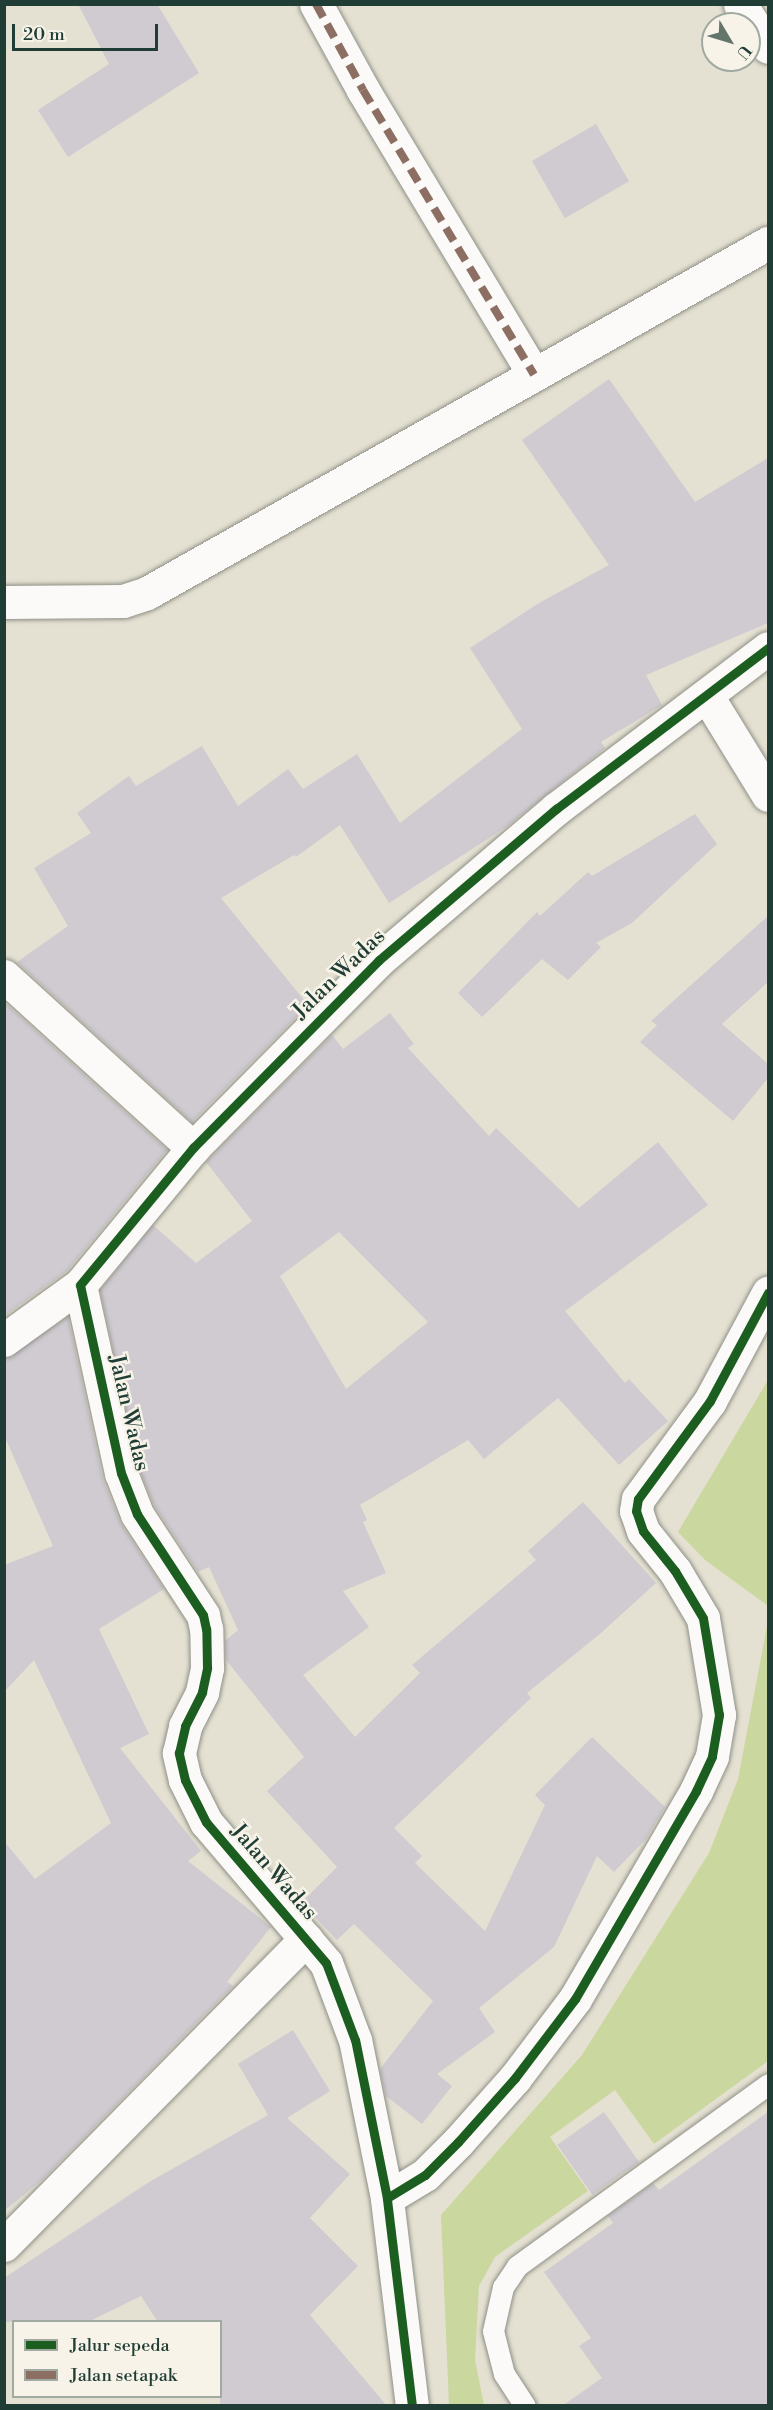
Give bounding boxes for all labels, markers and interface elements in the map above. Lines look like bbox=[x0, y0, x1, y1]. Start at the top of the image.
scale bar bbox=[15, 12, 160, 50]
north arrow bbox=[701, 12, 761, 72]
text: 20 m bbox=[23, 23, 65, 46]
text: U bbox=[732, 41, 755, 63]
street label: Jalan Wadas bbox=[287, 923, 391, 1025]
street label: Jalan Wadas bbox=[103, 1352, 155, 1474]
street label: Jalan Wadas bbox=[225, 1819, 323, 1925]
legend bbox=[12, 2320, 222, 2398]
text: Jalur sepeda bbox=[70, 2334, 170, 2357]
text: Jalan setapak bbox=[70, 2364, 177, 2387]

